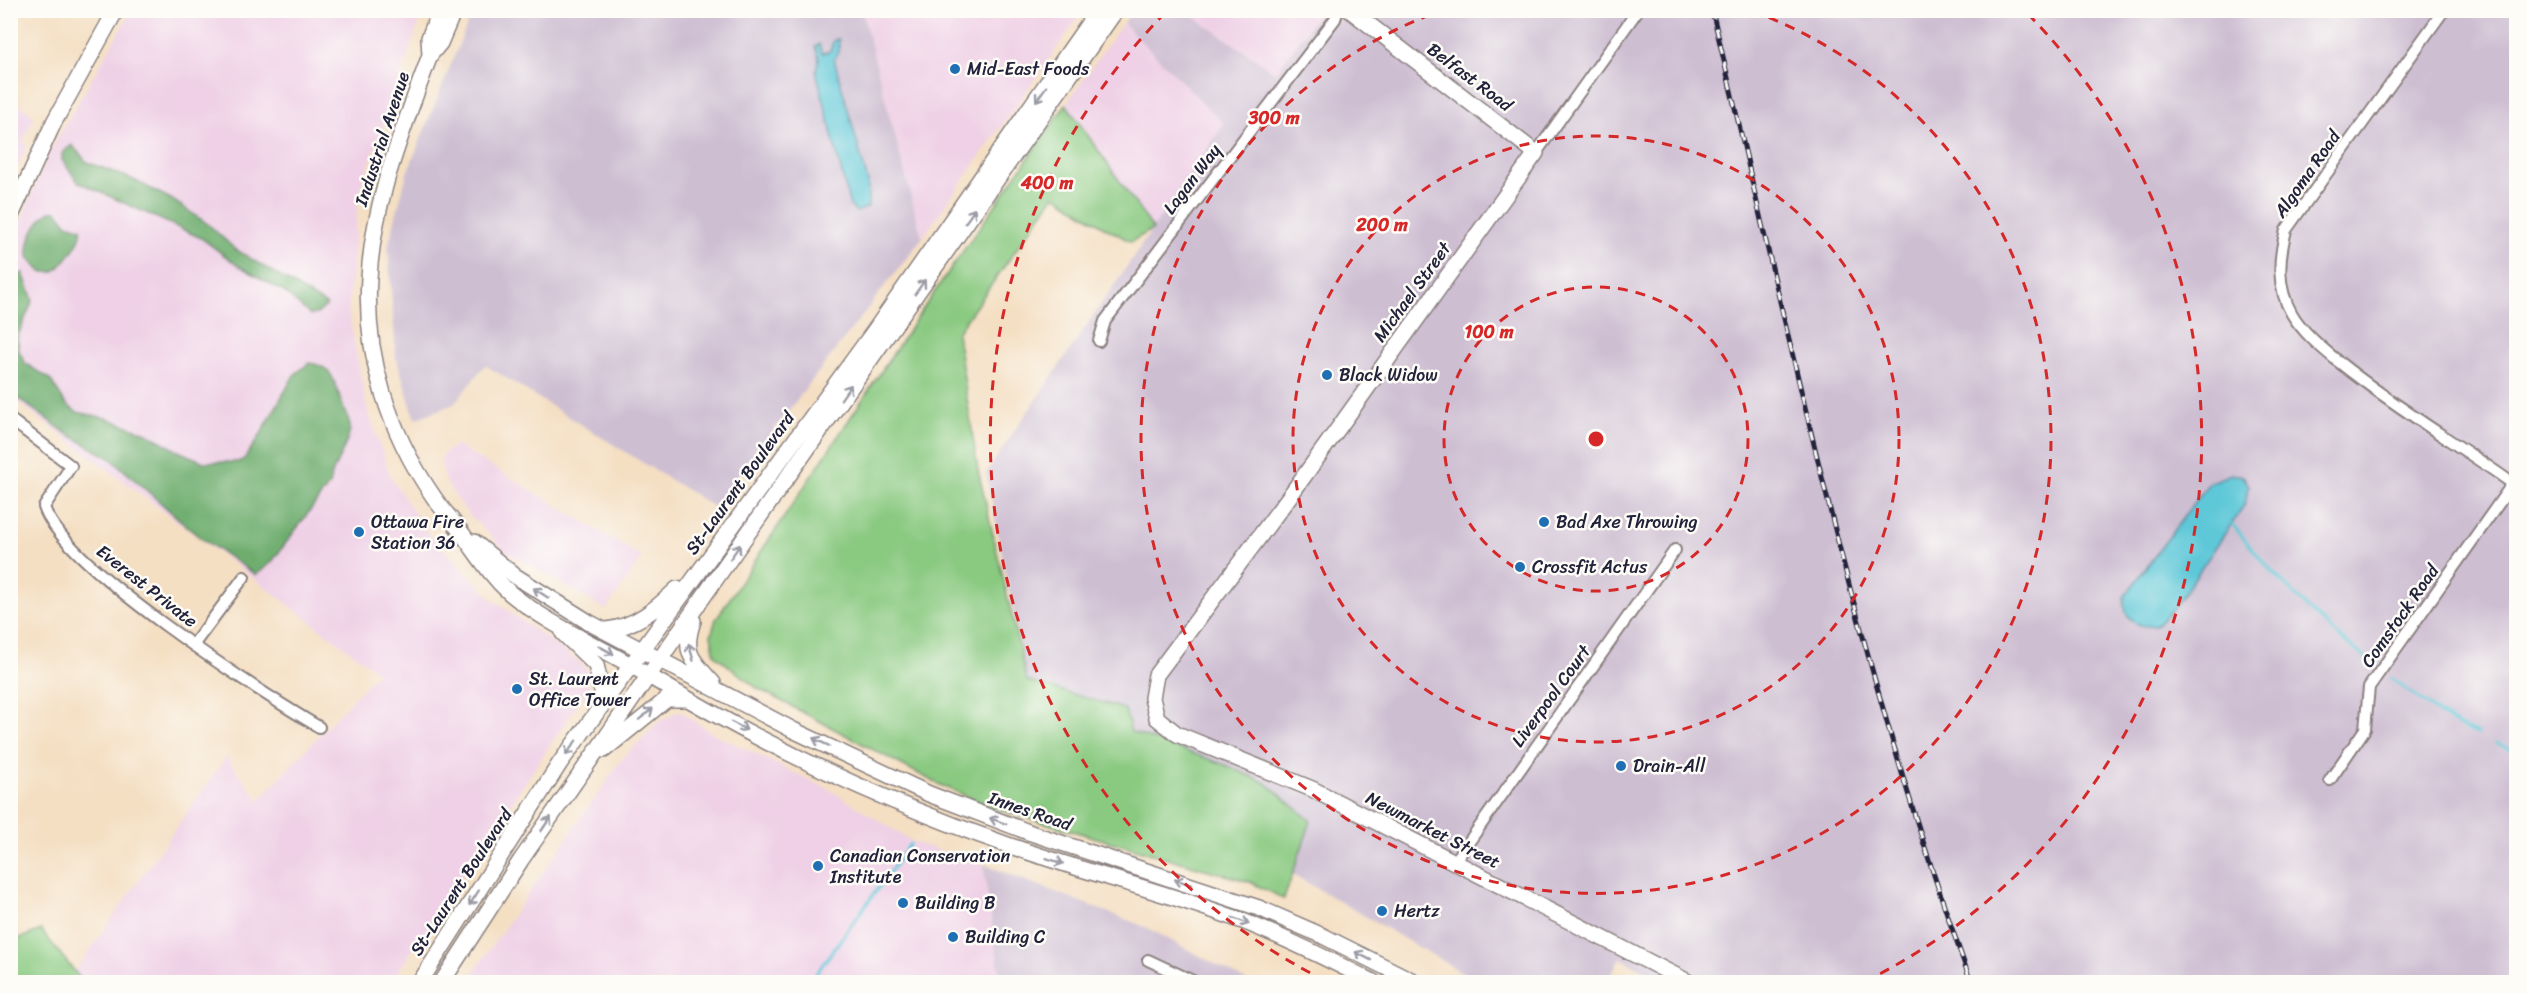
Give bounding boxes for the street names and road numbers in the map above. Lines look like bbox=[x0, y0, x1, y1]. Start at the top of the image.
street label: Belfast Road bbox=[1420, 34, 1521, 121]
street label: Industrial Avenue bbox=[345, 67, 419, 211]
street label: Algoma Road bbox=[2264, 122, 2350, 225]
street label: Lagan Way bbox=[1154, 136, 1230, 221]
street label: Michael Street bbox=[1364, 234, 1460, 349]
street label: St-Laurent Boulevard bbox=[677, 403, 804, 562]
street label: Everest Private bbox=[89, 536, 205, 636]
street label: Comstock Road bbox=[2352, 556, 2449, 675]
street label: Liverpool Court bbox=[1503, 637, 1600, 754]
street label: Innes Road bbox=[983, 781, 1078, 841]
street label: Newmarket Street bbox=[1360, 782, 1506, 878]
street label: St-Laurent Boulevard bbox=[401, 800, 522, 962]

